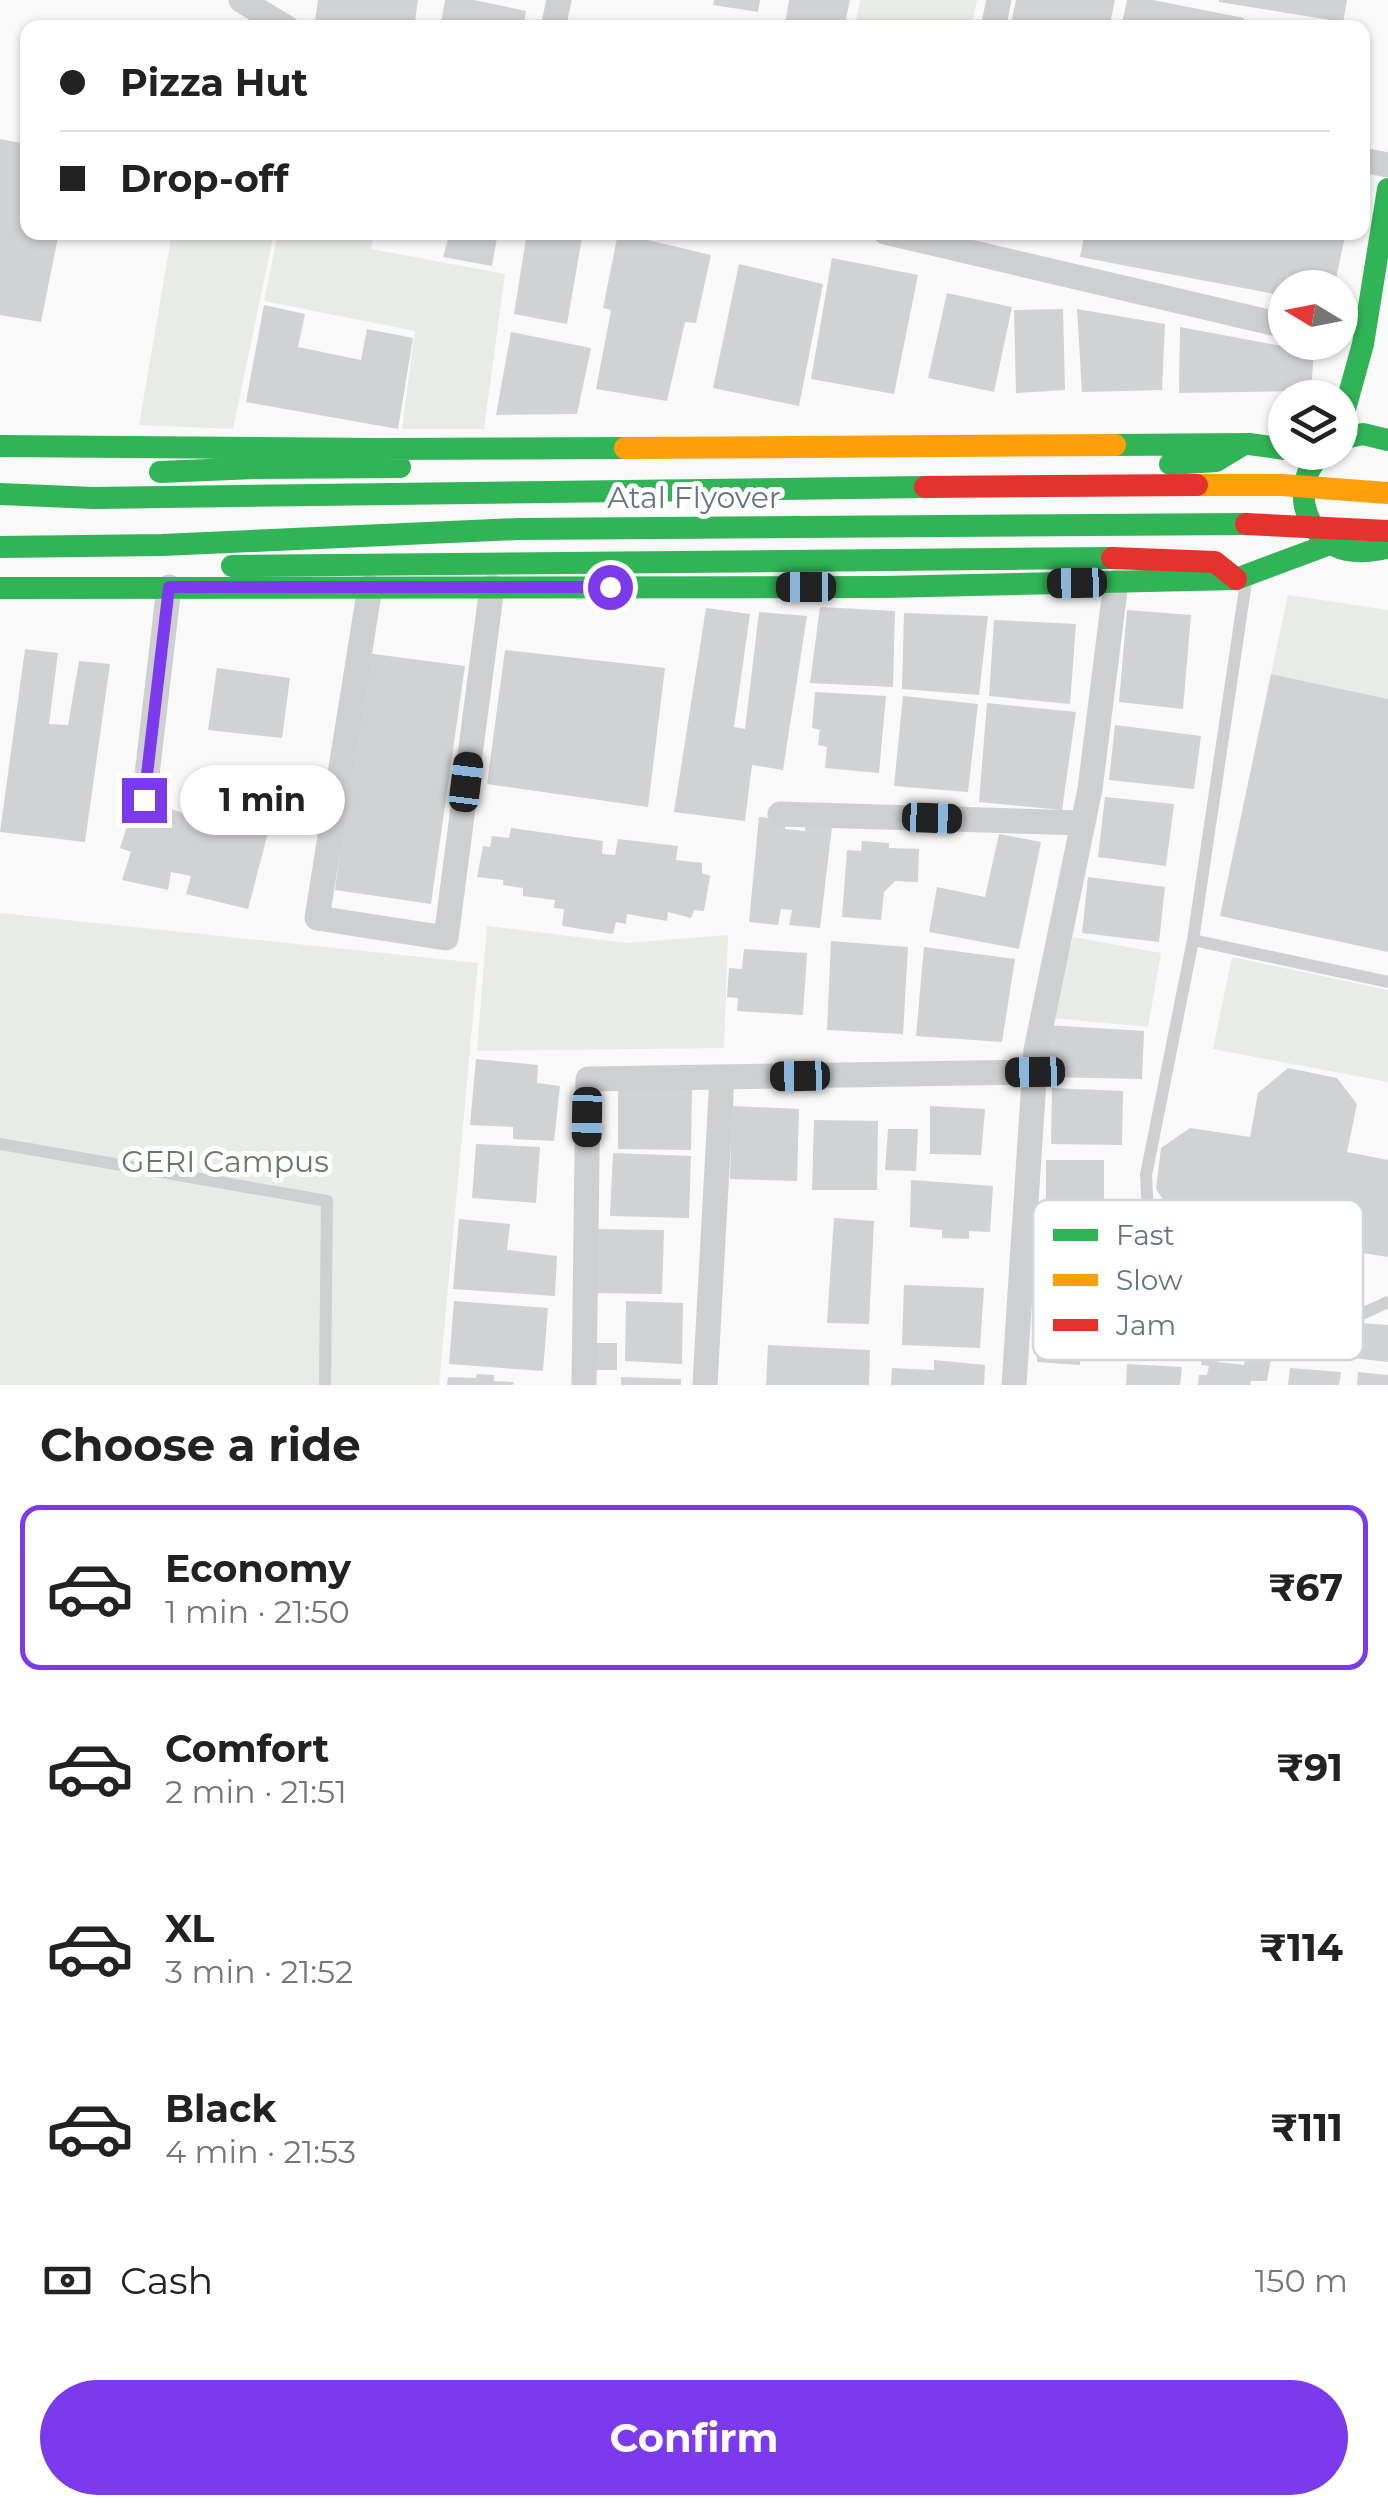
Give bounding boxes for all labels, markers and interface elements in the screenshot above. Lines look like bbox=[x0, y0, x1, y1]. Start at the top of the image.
text: Pizza Hut bbox=[120, 59, 308, 106]
text: Drop-off bbox=[120, 155, 289, 202]
north arrow bbox=[1268, 270, 1358, 360]
map controls bbox=[1268, 270, 1358, 470]
button: layers bbox=[1268, 380, 1358, 470]
street label: Atal Flyover bbox=[607, 479, 781, 516]
route start bbox=[588, 565, 633, 610]
car bbox=[1047, 567, 1107, 599]
car bbox=[776, 572, 836, 602]
car bbox=[447, 750, 485, 814]
callout: 1 min bbox=[179, 765, 344, 835]
route end bbox=[122, 778, 167, 823]
text: 1 min bbox=[219, 780, 306, 819]
car bbox=[901, 802, 963, 834]
car bbox=[1005, 1056, 1065, 1088]
car bbox=[770, 1060, 830, 1092]
car bbox=[571, 1087, 603, 1147]
park label: GERI Campus bbox=[121, 1143, 329, 1180]
legend bbox=[1033, 1200, 1363, 1360]
text: Fast bbox=[1116, 1218, 1175, 1252]
text: Slow bbox=[1116, 1263, 1183, 1297]
text: Jam bbox=[1115, 1308, 1176, 1342]
text: Choose a ride bbox=[40, 1417, 361, 1472]
icon: car bbox=[45, 1543, 135, 1633]
text: Economy bbox=[165, 1545, 351, 1592]
text: ₹67 bbox=[1269, 1564, 1343, 1611]
text: 1 min · 21:50 bbox=[165, 1592, 350, 1631]
icon: car bbox=[45, 1723, 135, 1813]
text: Comfort bbox=[165, 1725, 329, 1772]
text: ₹91 bbox=[1277, 1744, 1343, 1791]
text: 2 min · 21:51 bbox=[165, 1772, 347, 1811]
icon: car bbox=[45, 1903, 135, 1993]
text: XL bbox=[165, 1905, 214, 1952]
text: ₹114 bbox=[1259, 1924, 1343, 1971]
text: 3 min · 21:52 bbox=[165, 1952, 353, 1991]
icon: car bbox=[45, 2083, 135, 2173]
text: Black bbox=[165, 2085, 276, 2132]
text: ₹111 bbox=[1271, 2104, 1343, 2151]
text: 4 min · 21:53 bbox=[165, 2132, 356, 2171]
icon: cash bbox=[40, 2253, 95, 2308]
text: Cash bbox=[120, 2257, 213, 2304]
text: 150 m bbox=[1255, 2261, 1348, 2300]
button: Confirm bbox=[40, 2380, 1348, 2495]

